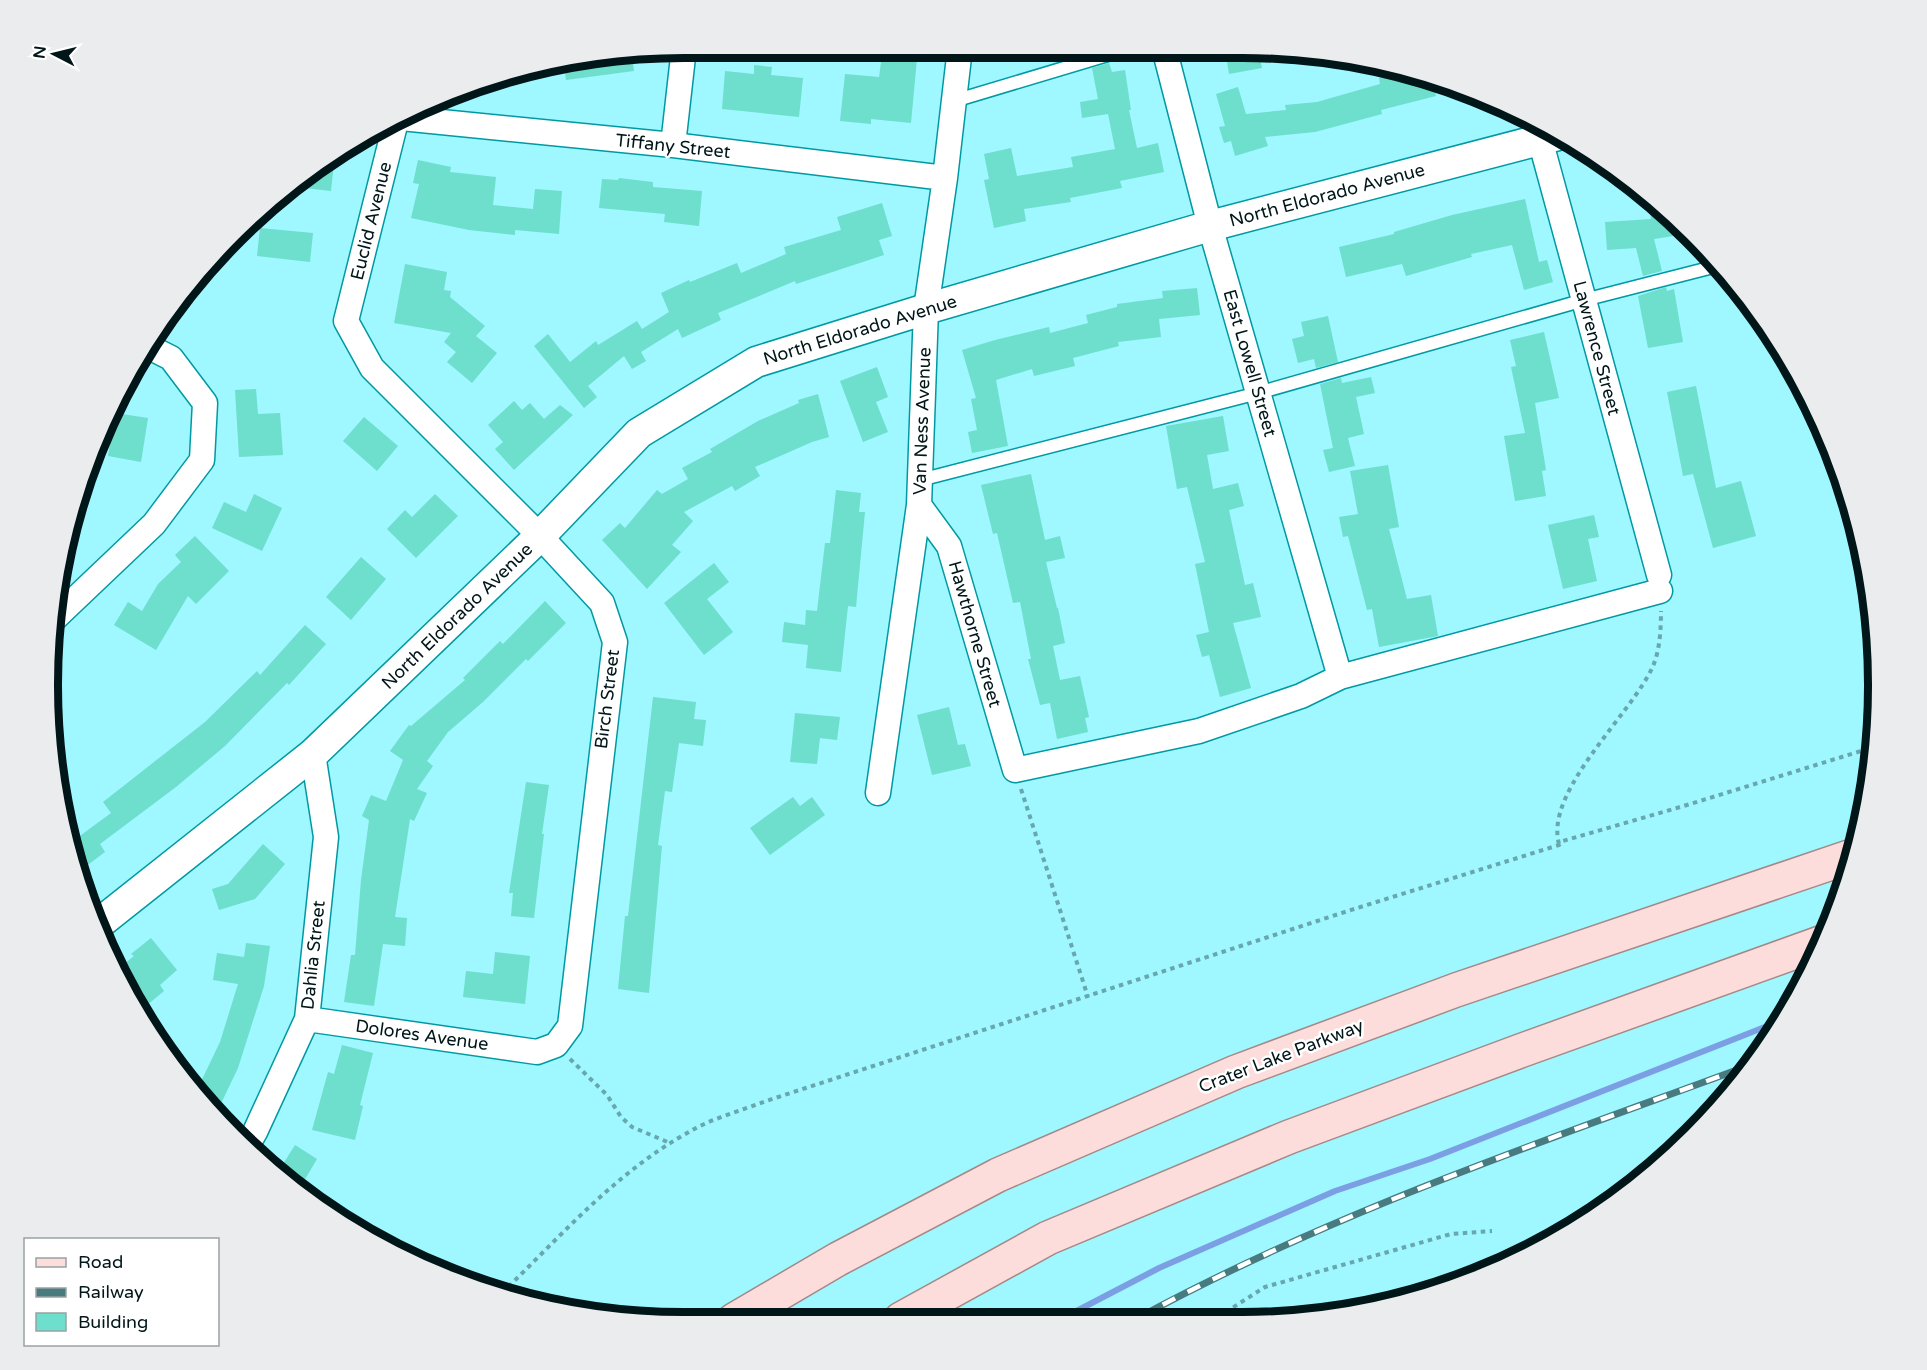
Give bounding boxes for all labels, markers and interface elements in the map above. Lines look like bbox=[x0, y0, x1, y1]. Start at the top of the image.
north arrow bbox=[24, 24, 84, 84]
text: N bbox=[29, 45, 51, 60]
street label: Tiffany Street bbox=[614, 129, 732, 163]
street label: North Eldorado Avenue bbox=[1227, 158, 1427, 232]
street label: Euclid Avenue bbox=[346, 160, 396, 282]
street label: Lawrence Street bbox=[1568, 278, 1626, 418]
street label: East Lowell Street bbox=[1218, 287, 1282, 439]
street label: North Eldorado Avenue bbox=[761, 290, 959, 370]
street label: Van Ness Avenue bbox=[908, 347, 936, 495]
street label: North Eldorado Avenue bbox=[377, 538, 537, 694]
street label: Hawthorne Street bbox=[944, 558, 1006, 710]
street label: Birch Street bbox=[590, 648, 624, 750]
street label: Dahlia Street bbox=[296, 899, 330, 1011]
street label: Crater Lake Parkway bbox=[1195, 1014, 1367, 1098]
street label: Dolores Avenue bbox=[354, 1015, 490, 1055]
legend bbox=[24, 1238, 219, 1346]
text: Road bbox=[78, 1251, 123, 1273]
text: Railway bbox=[78, 1281, 144, 1303]
text: Building bbox=[78, 1311, 148, 1333]

